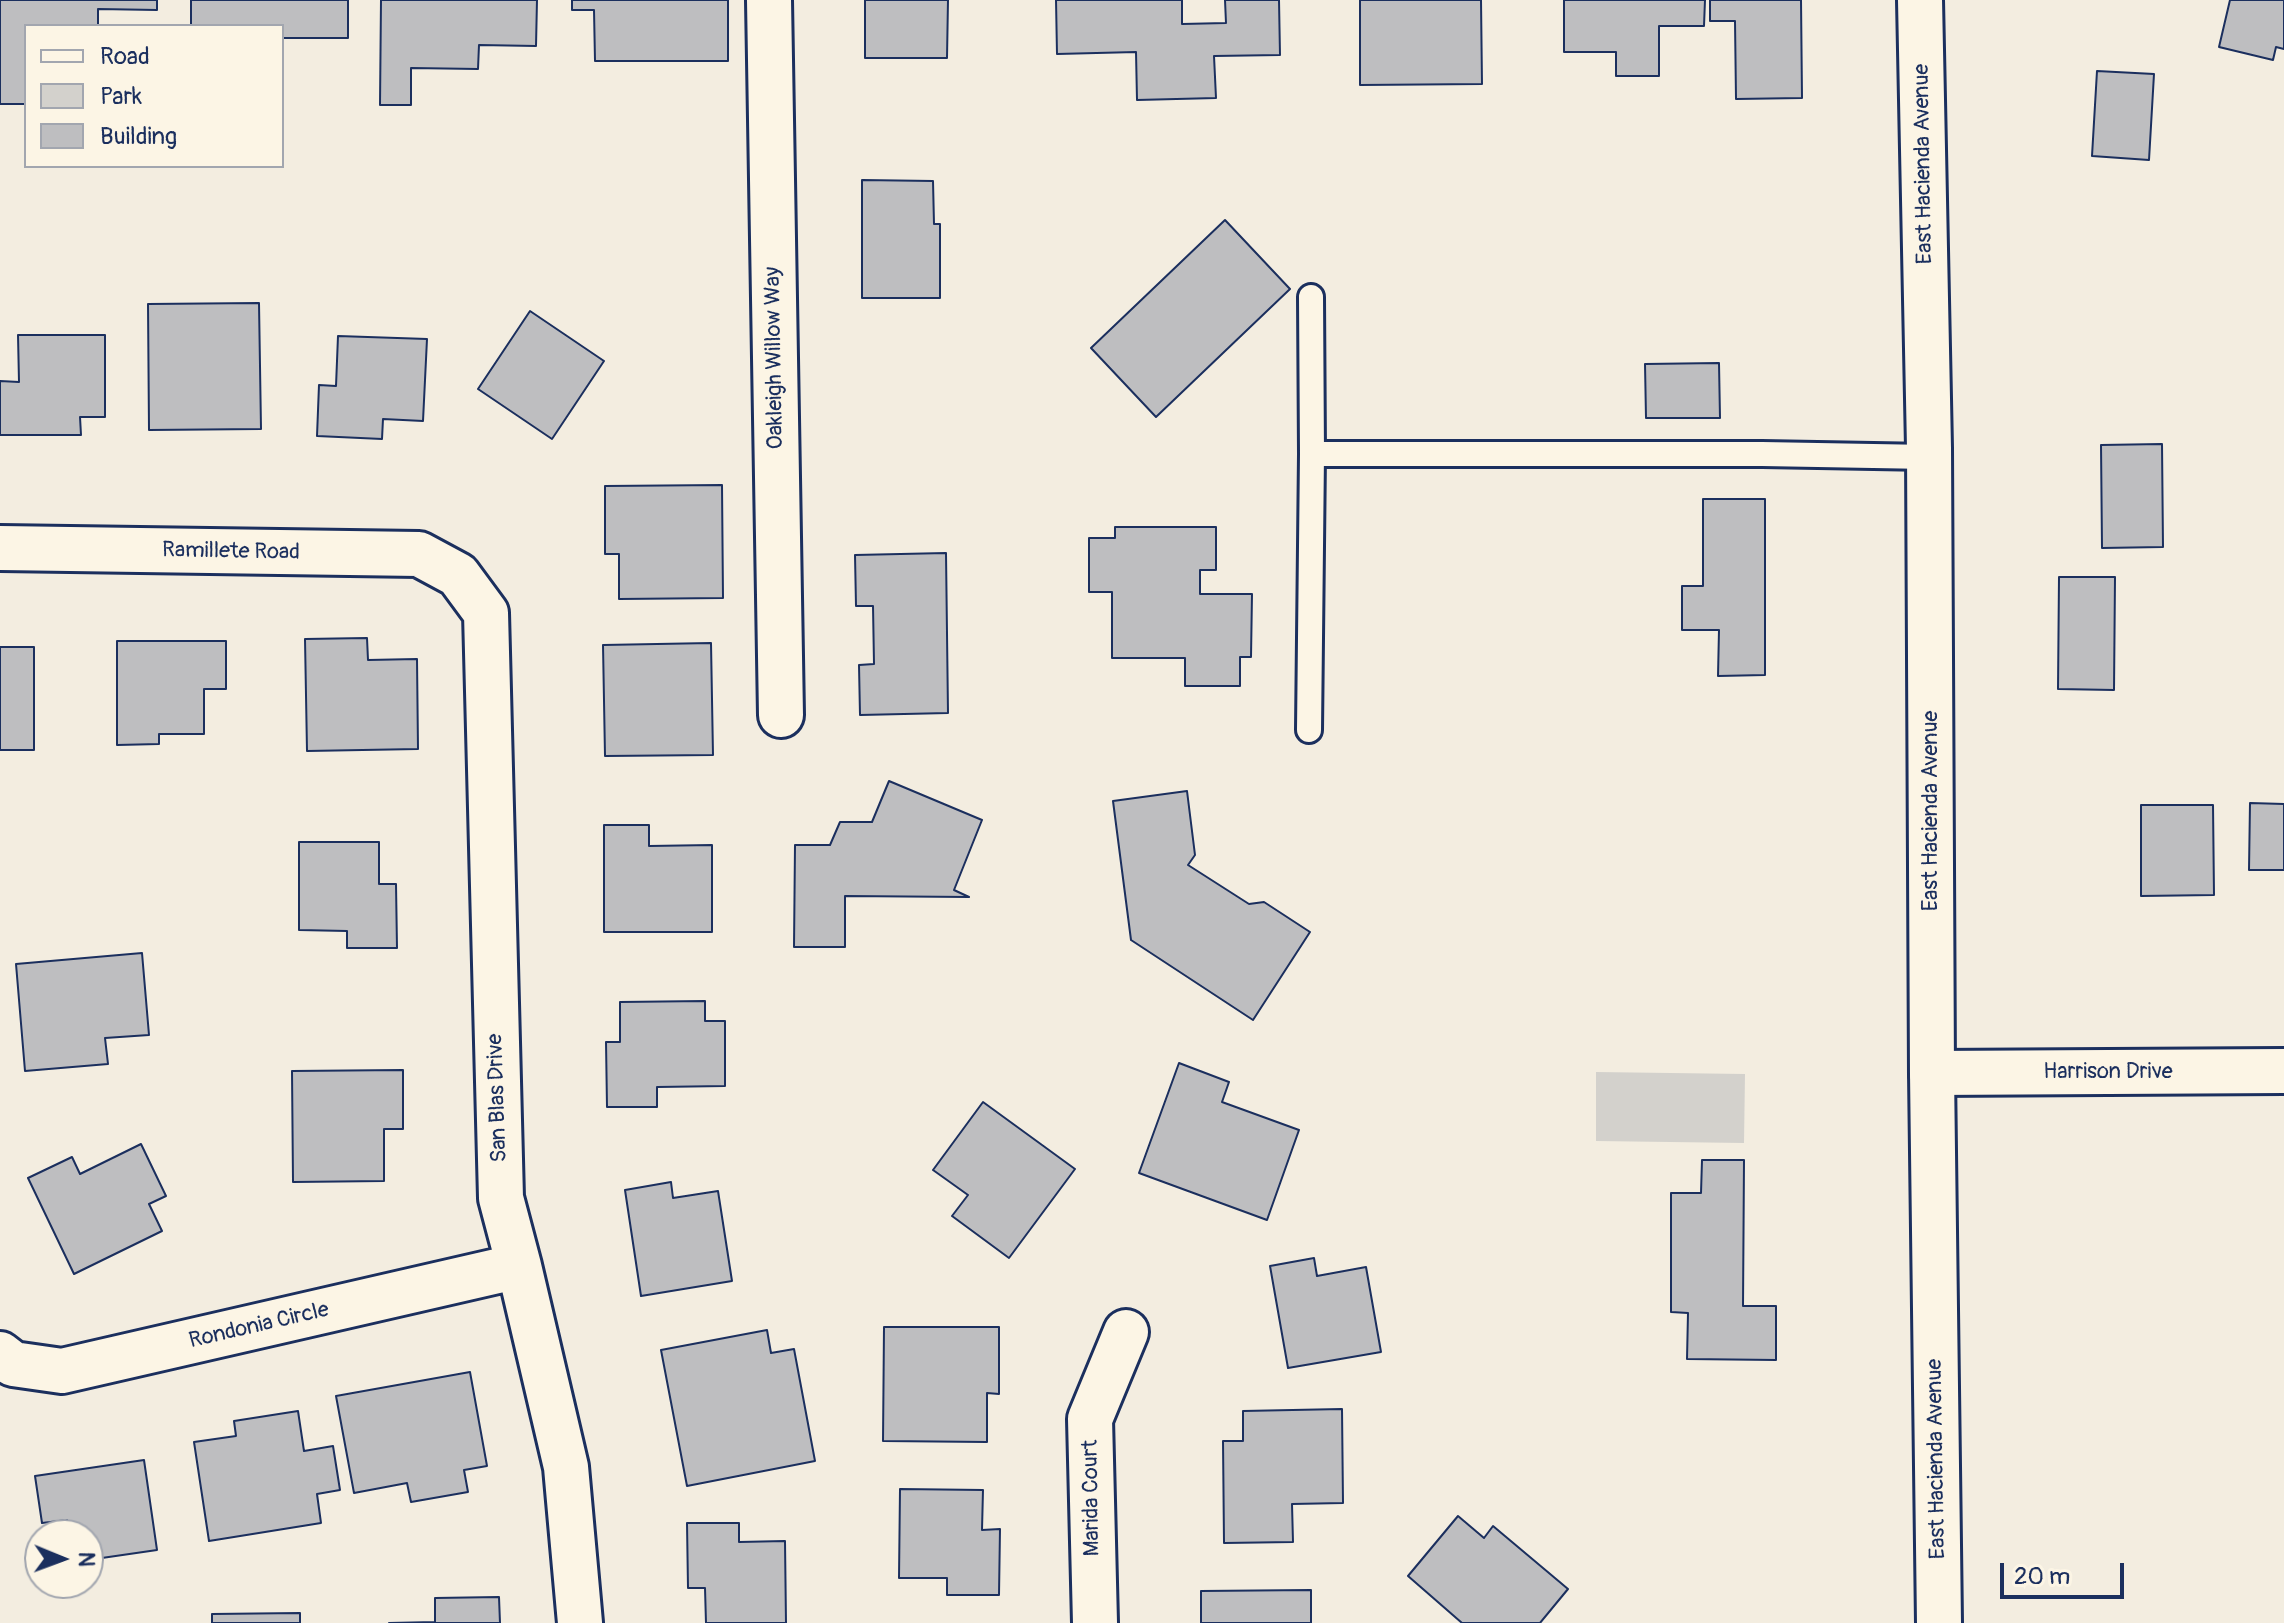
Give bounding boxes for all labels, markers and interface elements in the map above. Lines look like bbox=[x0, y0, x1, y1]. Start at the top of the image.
legend bbox=[24, 24, 284, 168]
text: Road bbox=[100, 42, 150, 71]
street label: East Hacienda Avenue bbox=[1909, 63, 1939, 265]
text: Park bbox=[100, 82, 142, 111]
text: Building bbox=[100, 122, 177, 151]
street label: Oakleigh Willow Way bbox=[760, 267, 790, 449]
street label: Ramillete Road bbox=[162, 538, 300, 566]
street label: East Hacienda Avenue bbox=[1918, 711, 1944, 911]
street label: San Blas Drive bbox=[483, 1033, 513, 1163]
street label: Harrison Drive bbox=[2043, 1059, 2173, 1085]
street label: Rondonia Circle bbox=[187, 1297, 331, 1355]
street label: East Hacienda Avenue bbox=[1922, 1358, 1952, 1560]
street label: Marida Court bbox=[1078, 1439, 1106, 1557]
north arrow bbox=[24, 1519, 104, 1599]
scale bar bbox=[2004, 1547, 2128, 1597]
text: N bbox=[72, 1552, 100, 1567]
text: 20 m bbox=[2014, 1562, 2070, 1591]

